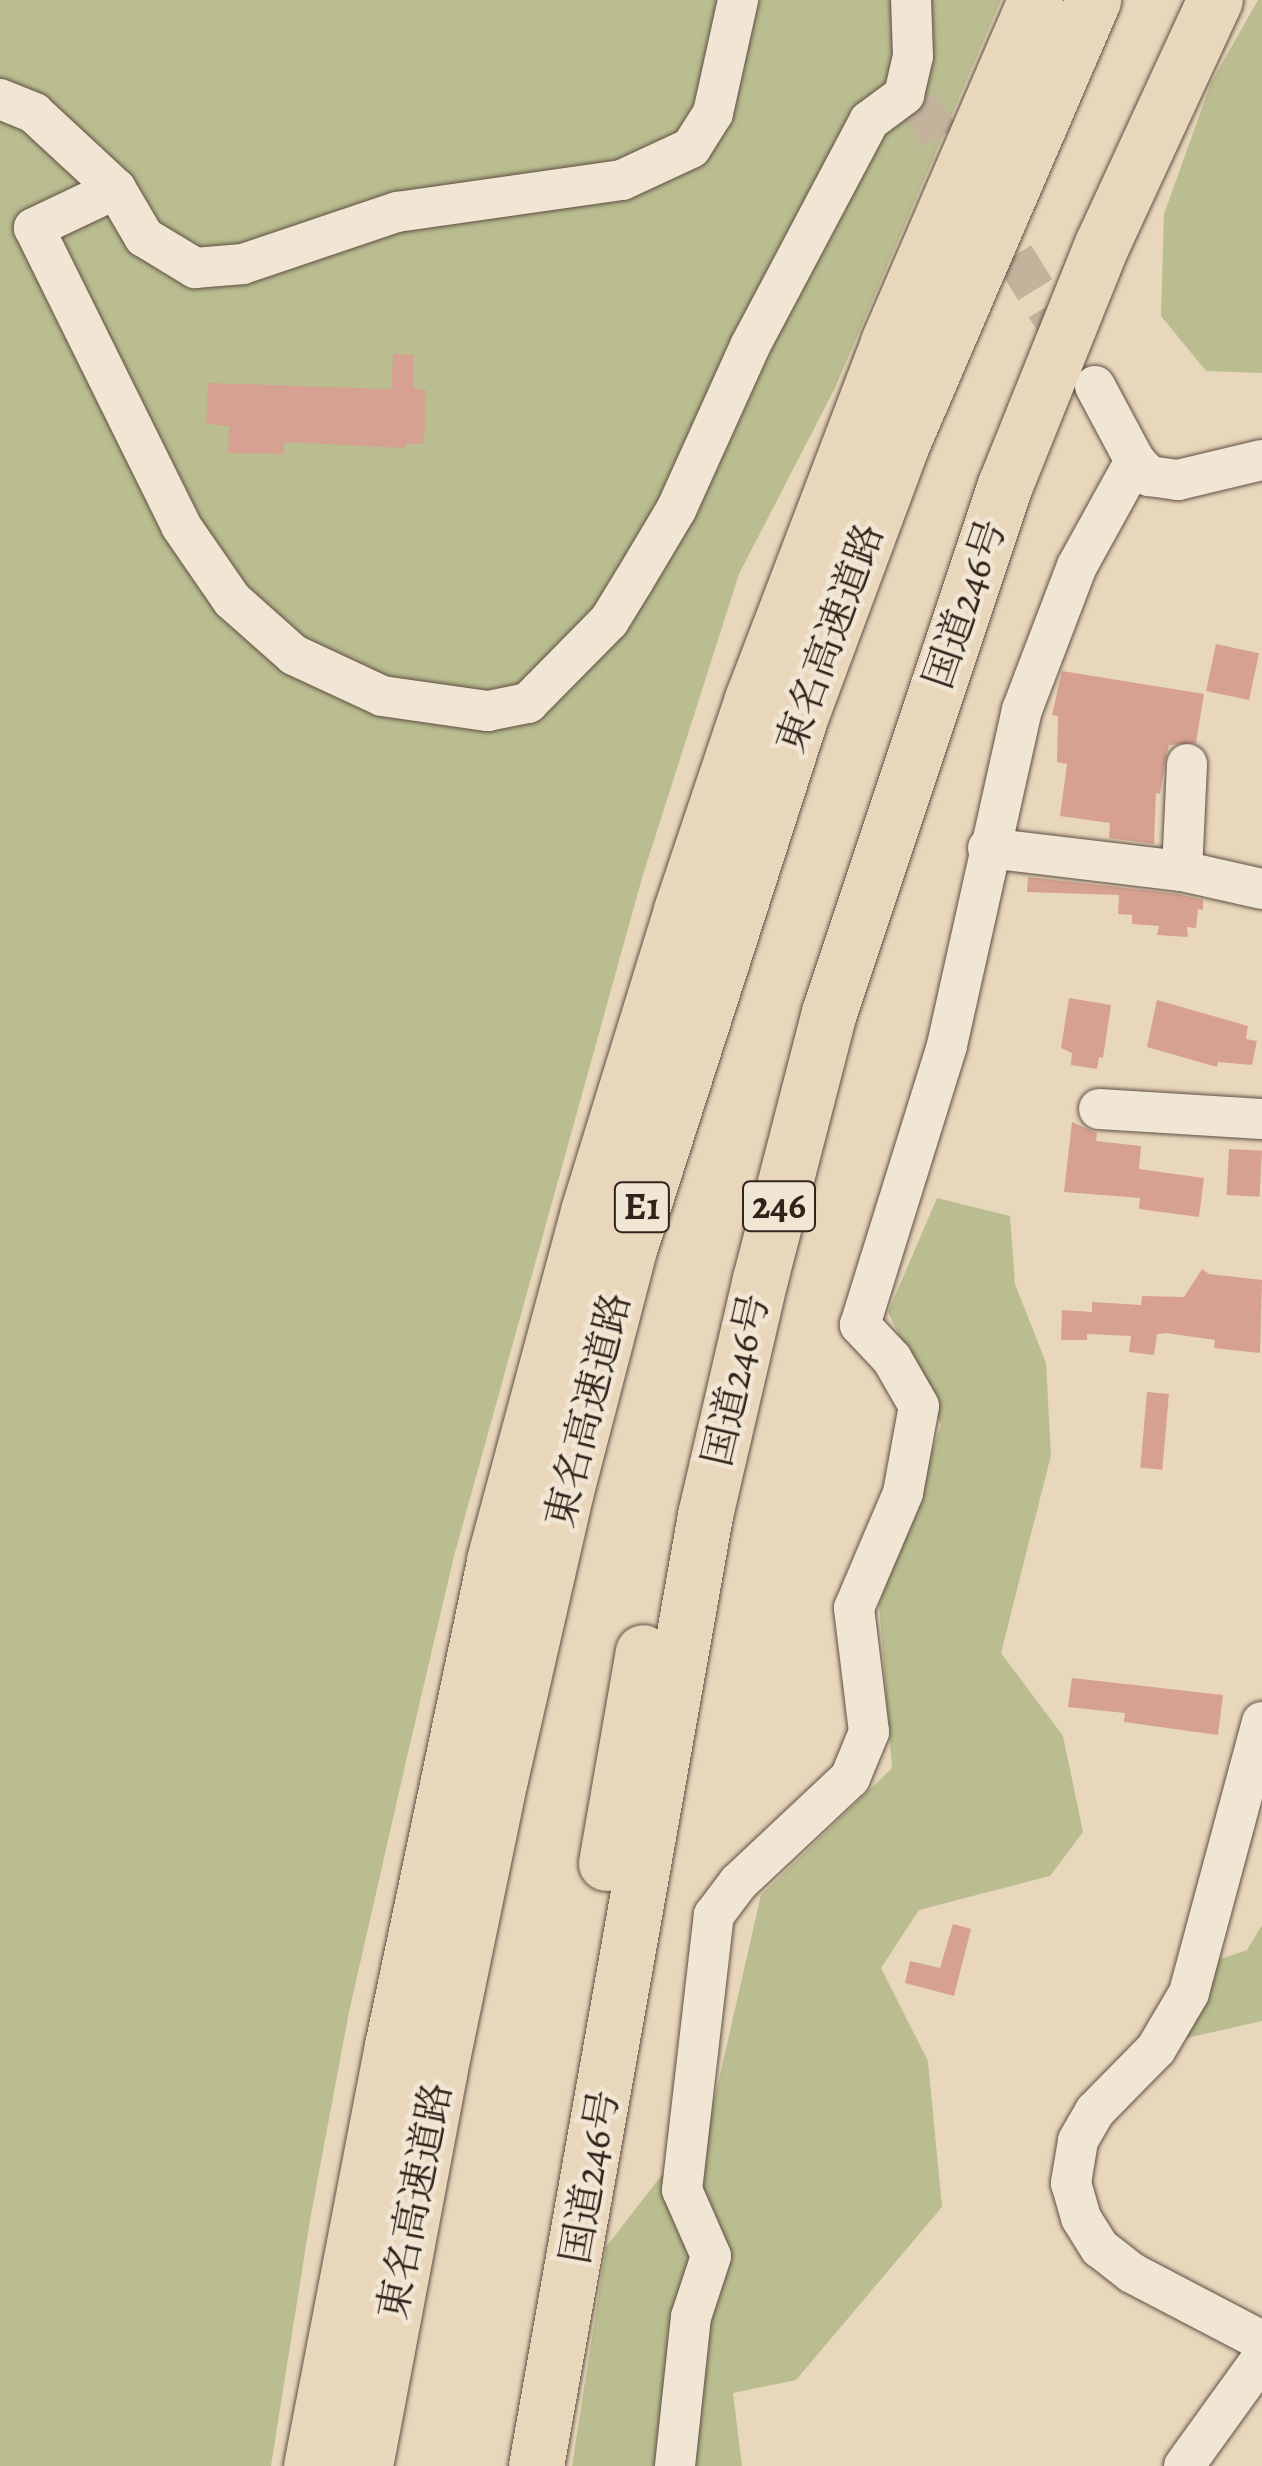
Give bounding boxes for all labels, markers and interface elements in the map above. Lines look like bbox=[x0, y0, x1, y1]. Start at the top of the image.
street label: 国道246号 bbox=[914, 513, 1016, 695]
street label: 東名高速道路 bbox=[766, 517, 894, 759]
road number: 246 bbox=[742, 1173, 816, 1239]
road number: E1 bbox=[612, 1174, 672, 1240]
street label: 東名高速道路 bbox=[536, 1288, 640, 1532]
street label: 国道246号 bbox=[693, 1289, 779, 1471]
street label: 東名高速道路 bbox=[369, 2079, 461, 2323]
street label: 国道246号 bbox=[551, 2086, 629, 2268]

